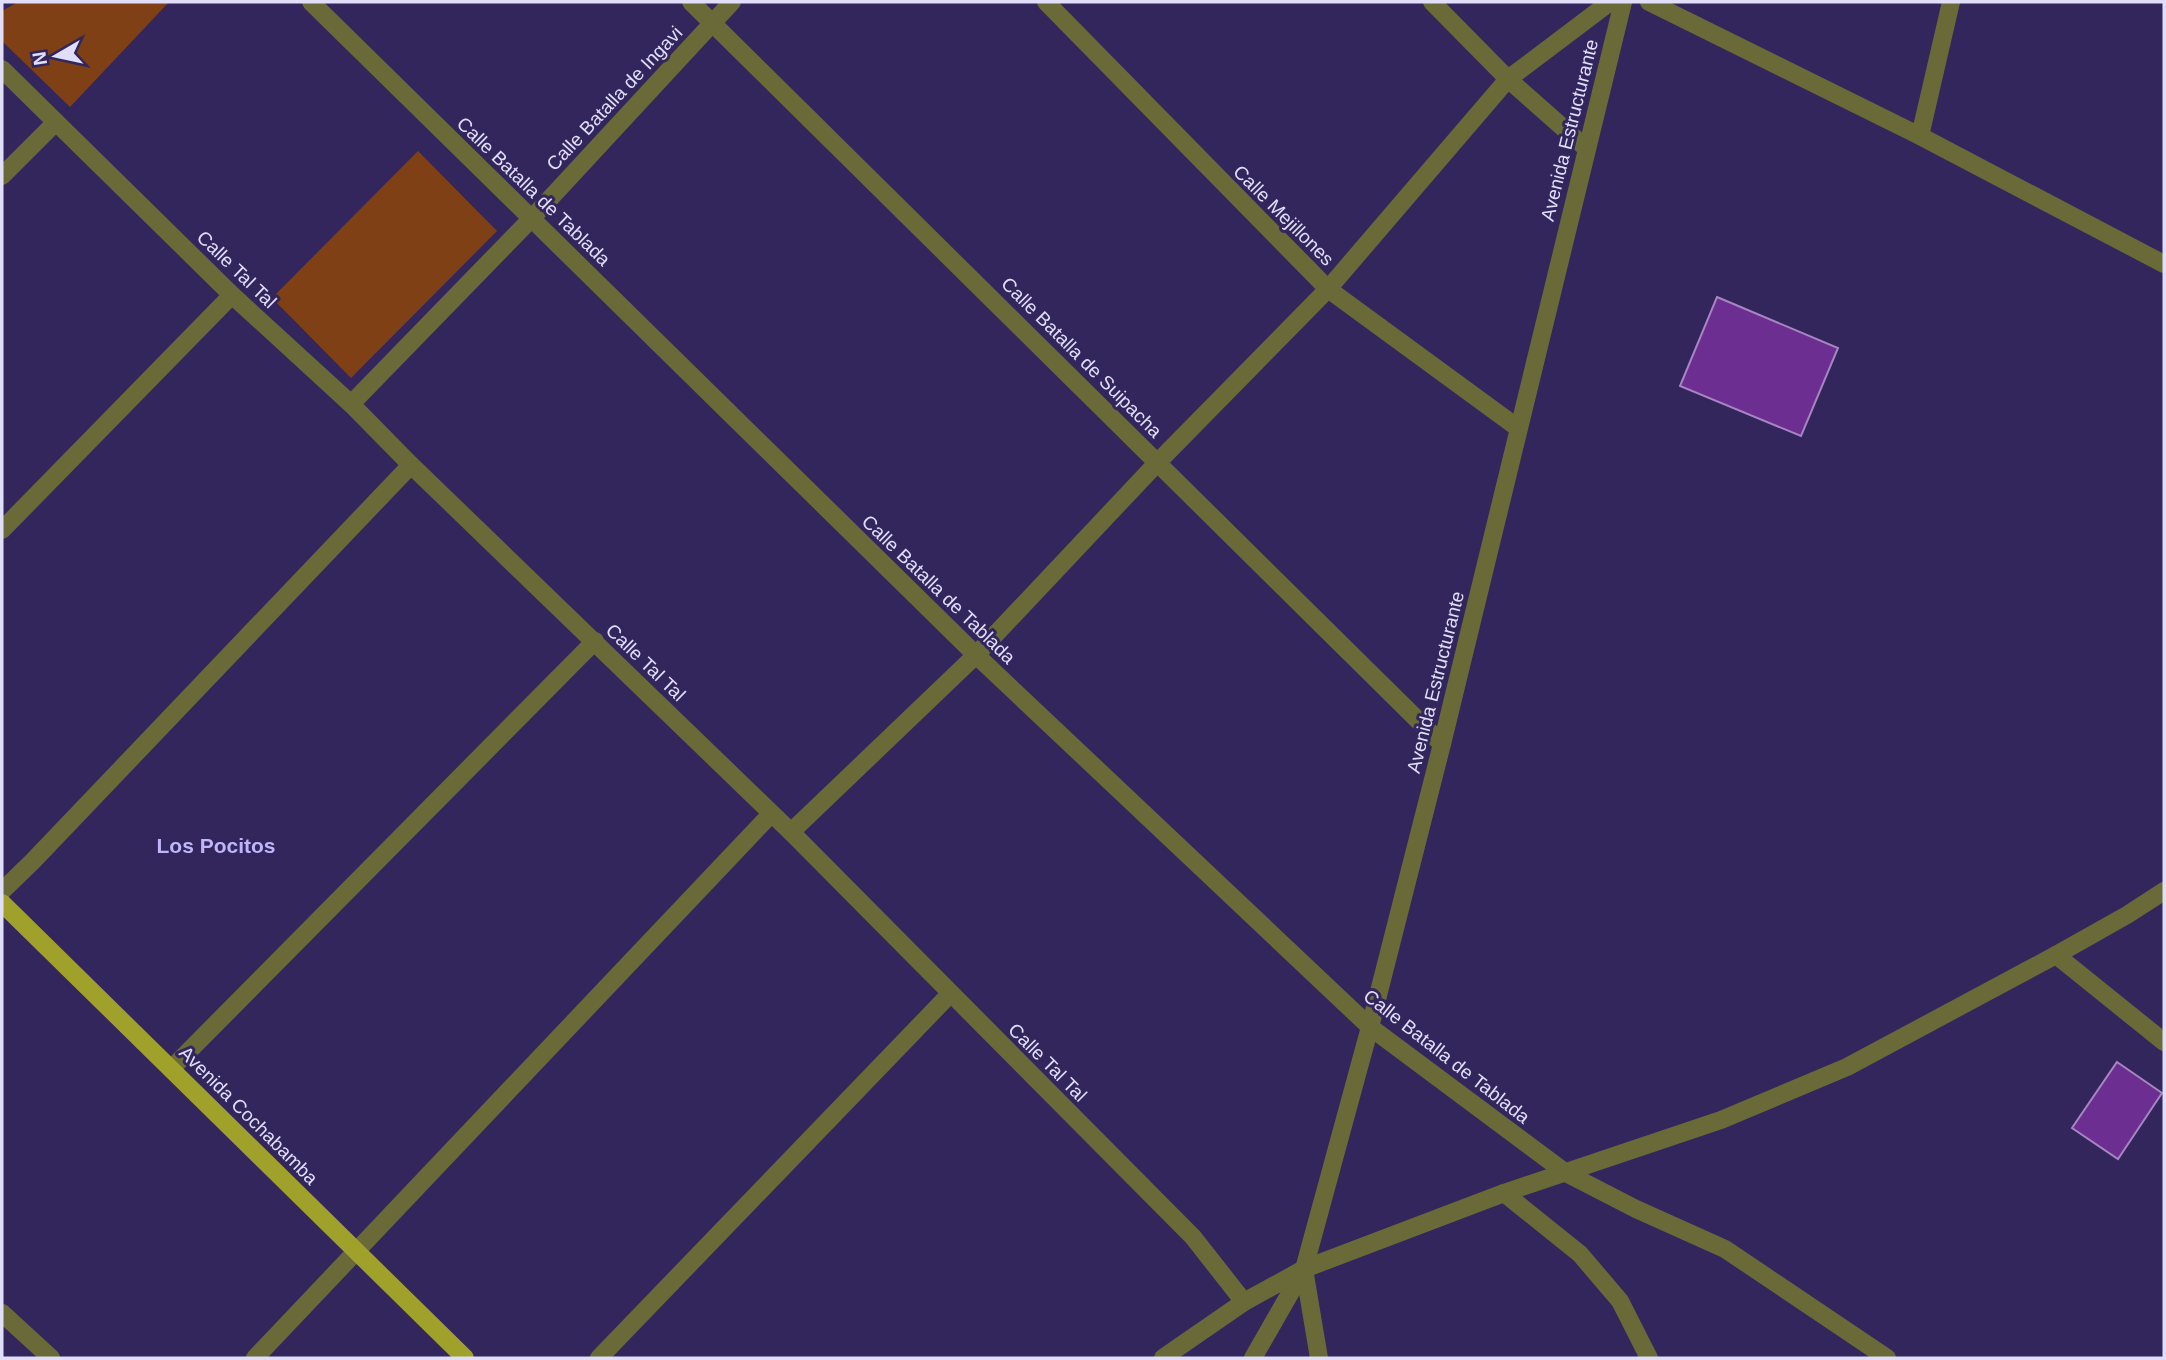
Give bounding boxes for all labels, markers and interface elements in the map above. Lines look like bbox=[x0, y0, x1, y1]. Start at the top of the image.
north arrow bbox=[21, 21, 91, 91]
street label: Calle Batalla de Ingavi bbox=[542, 22, 687, 175]
street label: Avenida Estructurante bbox=[1537, 37, 1602, 223]
text: N bbox=[28, 50, 51, 67]
street label: Calle Batalla de Tablada bbox=[453, 113, 615, 270]
street label: Calle Mejillones bbox=[1229, 161, 1338, 270]
street label: Calle Tal Tal bbox=[193, 226, 281, 312]
street label: Calle Batalla de Suipacha bbox=[997, 273, 1166, 442]
street label: Calle Batalla de Tablada bbox=[858, 511, 1020, 668]
street label: Avenida Estructurante bbox=[1403, 589, 1468, 775]
street label: Calle Tal Tal bbox=[602, 619, 690, 705]
district label: Los Pocitos bbox=[156, 834, 276, 857]
street label: Calle Batalla de Tablada bbox=[1360, 985, 1534, 1128]
street label: Calle Tal Tal bbox=[1004, 1019, 1091, 1106]
street label: Avenida Cochabamba bbox=[175, 1042, 322, 1189]

